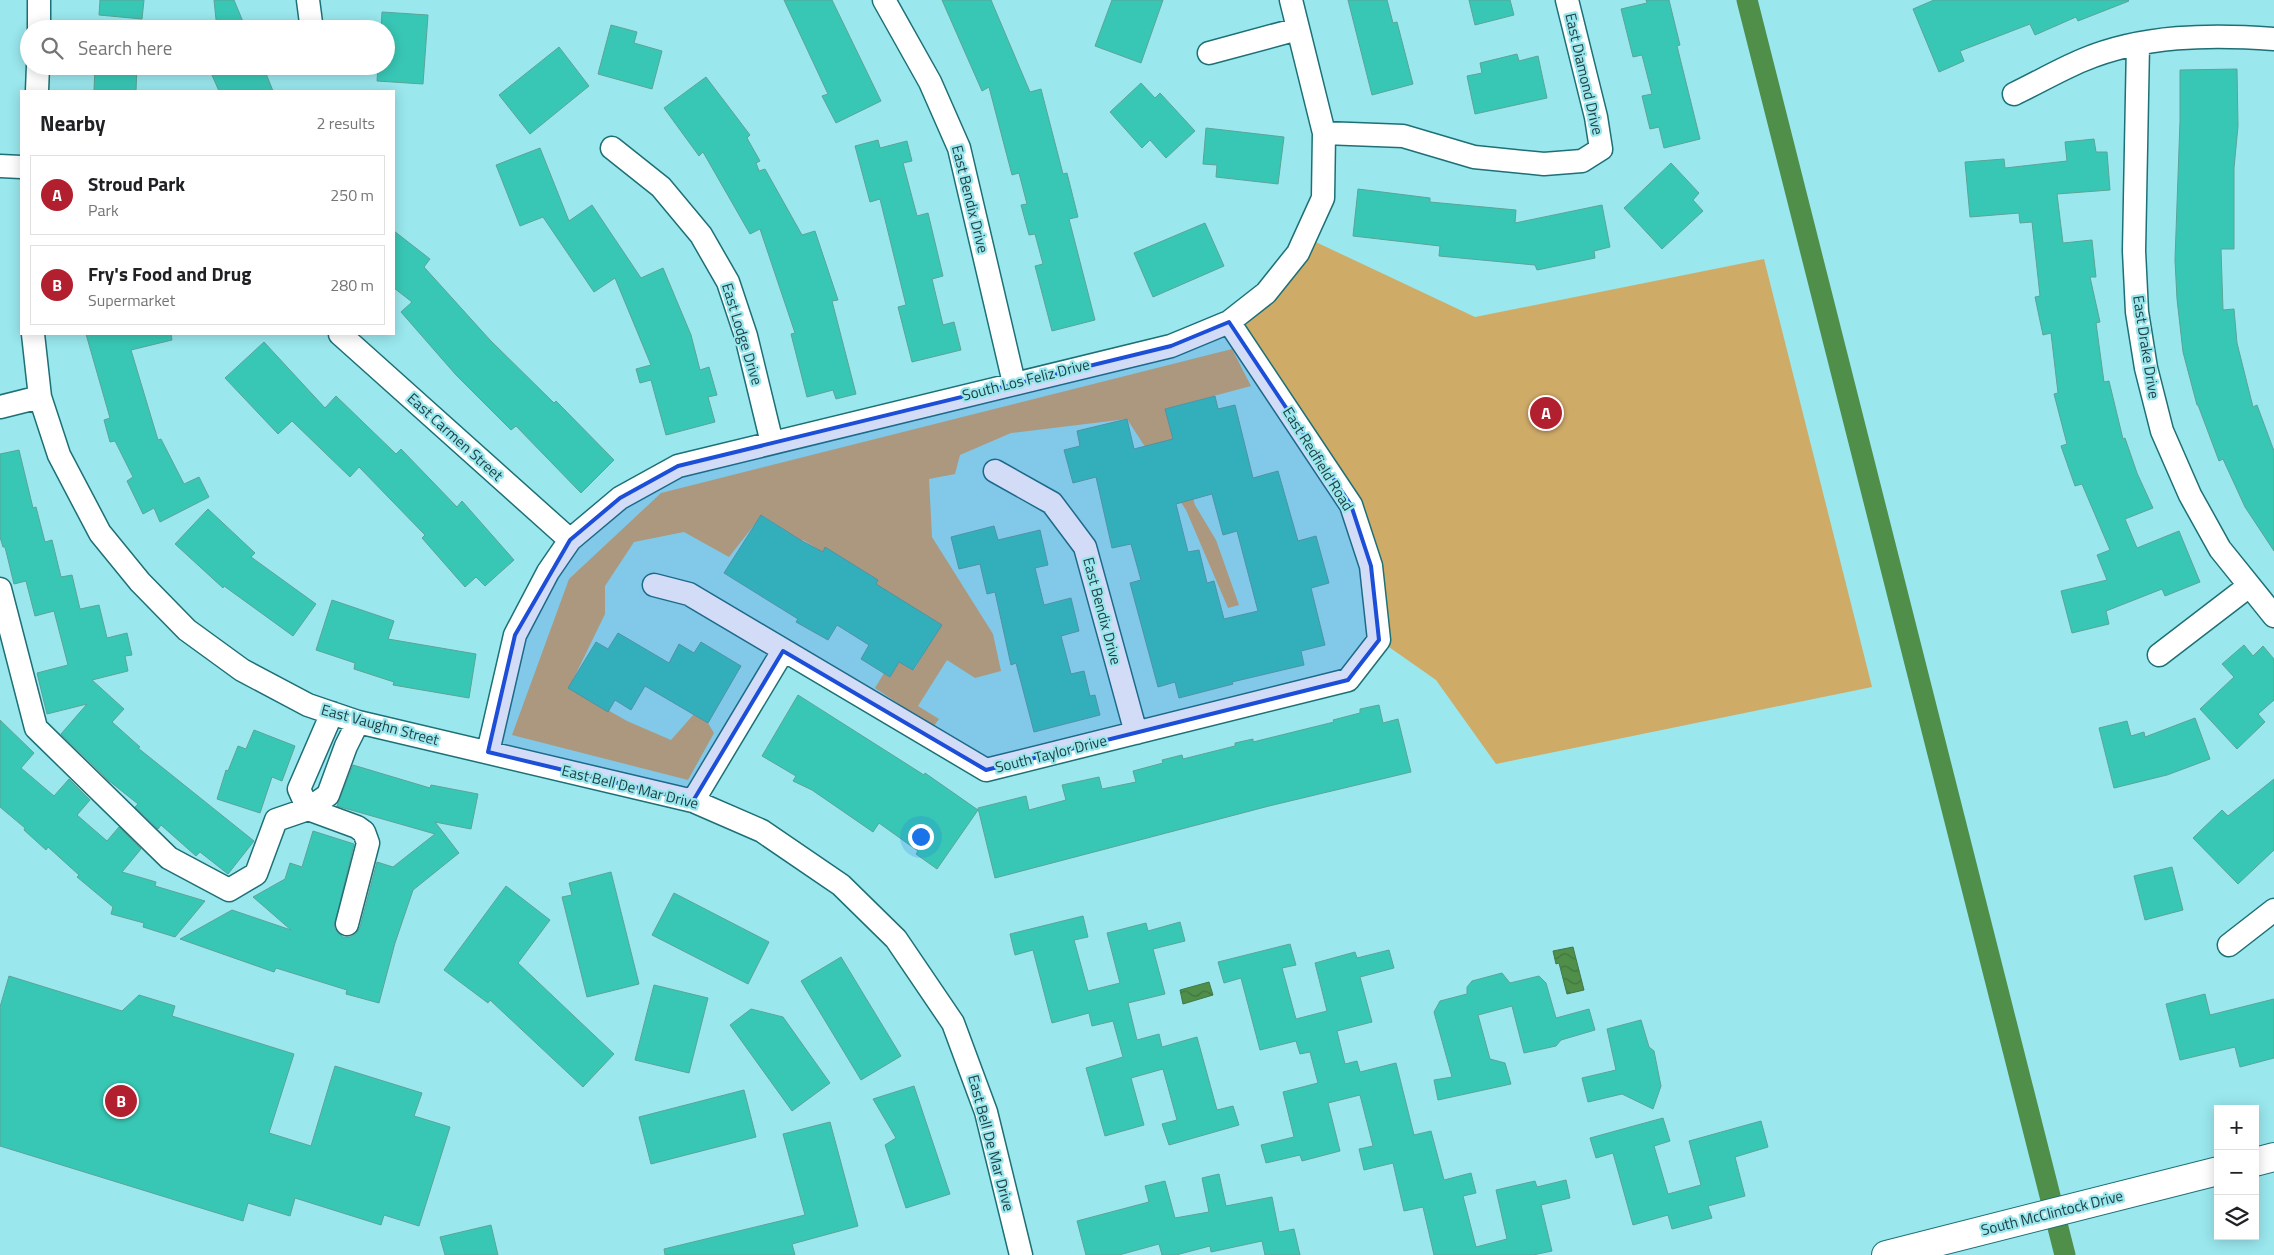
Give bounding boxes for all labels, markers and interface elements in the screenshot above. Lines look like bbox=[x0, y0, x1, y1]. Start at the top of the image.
street label: East Diamond Drive bbox=[1559, 11, 1610, 137]
search box bbox=[20, 20, 395, 75]
text: Search here bbox=[78, 33, 172, 62]
icon: search bbox=[38, 34, 66, 62]
text: Nearby bbox=[40, 107, 105, 139]
text: 2 results bbox=[316, 111, 375, 135]
street label: East Bendix Drive bbox=[946, 143, 995, 255]
text: Stroud Park bbox=[88, 169, 185, 198]
text: A bbox=[52, 183, 62, 207]
text: 250 m bbox=[330, 183, 374, 207]
text: Park bbox=[88, 198, 119, 222]
text: Fry's Food and Drug bbox=[88, 259, 251, 288]
text: B bbox=[52, 273, 62, 297]
text: 280 m bbox=[330, 273, 374, 297]
street label: East Lodge Drive bbox=[716, 280, 769, 388]
text: Supermarket bbox=[88, 288, 175, 312]
street label: East Drake Drive bbox=[2127, 294, 2166, 400]
street label: South Los Feliz Drive bbox=[960, 353, 1092, 406]
street label: East Carmen Street bbox=[402, 387, 509, 487]
pin: A bbox=[1530, 394, 1562, 432]
street label: East Redfield Road bbox=[1277, 402, 1360, 515]
street label: East Bendix Drive bbox=[1077, 555, 1128, 667]
street label: East Vaughn Street bbox=[319, 698, 442, 751]
street label: South Taylor Drive bbox=[993, 728, 1109, 779]
street label: East Bell De Mar Drive bbox=[559, 758, 701, 815]
your location bbox=[908, 824, 934, 850]
street label: East Bell De Mar Drive bbox=[962, 1072, 1021, 1214]
pin: B bbox=[105, 1082, 137, 1120]
map controls bbox=[2214, 1105, 2259, 1240]
button: + bbox=[2214, 1105, 2259, 1150]
button: − bbox=[2214, 1150, 2259, 1195]
street label: South McClintock Drive bbox=[1978, 1184, 2125, 1241]
button: layers bbox=[2214, 1195, 2259, 1240]

